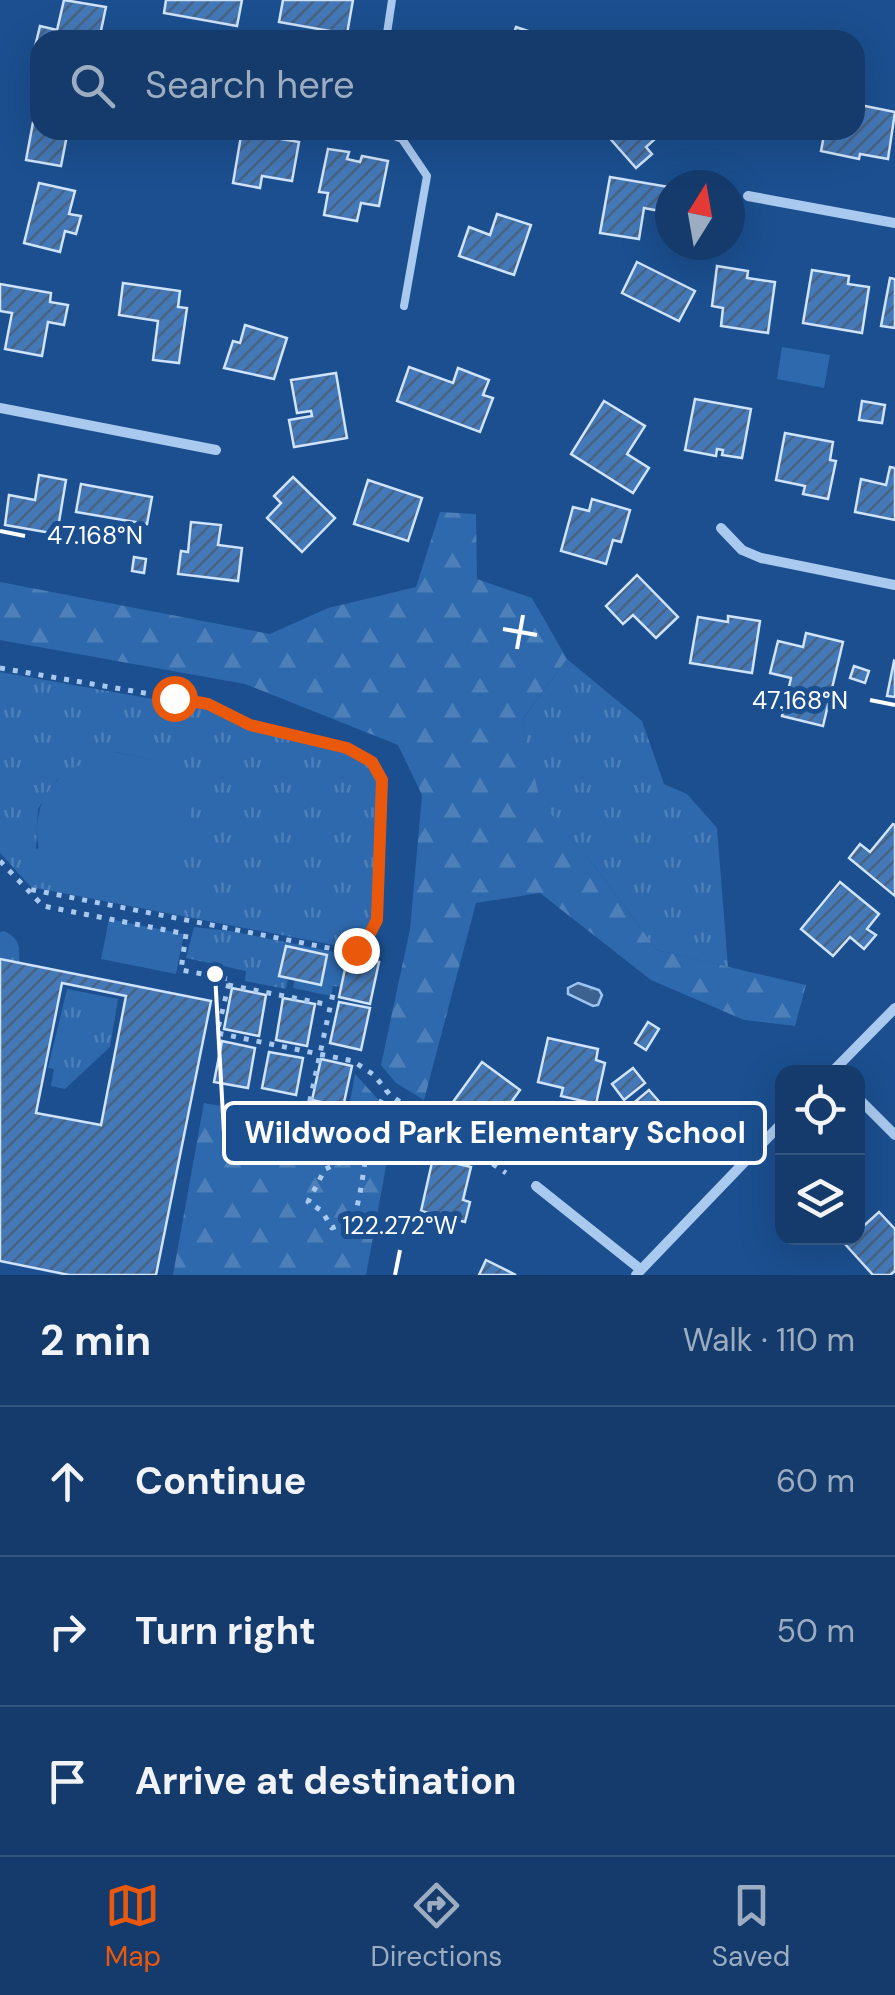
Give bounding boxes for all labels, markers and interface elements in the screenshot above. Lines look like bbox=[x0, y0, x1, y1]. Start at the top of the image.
search box bbox=[30, 30, 865, 140]
icon: search bbox=[65, 58, 120, 113]
text: Search here bbox=[145, 60, 355, 110]
north arrow bbox=[655, 170, 745, 260]
text: 47.168°N bbox=[47, 519, 143, 552]
route start bbox=[152, 676, 198, 722]
text: 47.168°N bbox=[752, 684, 848, 717]
route end bbox=[334, 928, 380, 974]
map controls bbox=[775, 1065, 865, 1245]
button: locate bbox=[775, 1065, 865, 1155]
callout: Wildwood Park Elementary School bbox=[224, 1103, 765, 1163]
text: Wildwood Park Elementary School bbox=[244, 1113, 746, 1152]
button: layers bbox=[775, 1155, 865, 1245]
text: 122.272°W bbox=[342, 1209, 458, 1242]
text: 2 min bbox=[40, 1313, 151, 1368]
text: Walk · 110 m bbox=[683, 1319, 855, 1361]
icon: ahead bbox=[40, 1454, 95, 1509]
text: Continue bbox=[135, 1456, 306, 1506]
text: 60 m bbox=[776, 1460, 855, 1502]
icon: right bbox=[40, 1604, 95, 1659]
text: Turn right bbox=[135, 1606, 316, 1656]
text: 50 m bbox=[777, 1610, 855, 1652]
icon: arrive bbox=[40, 1754, 95, 1809]
text: Arrive at destination bbox=[135, 1756, 517, 1806]
tab: Map bbox=[105, 1878, 161, 1975]
tab: Directions bbox=[371, 1878, 502, 1975]
tab: Saved bbox=[712, 1878, 790, 1975]

